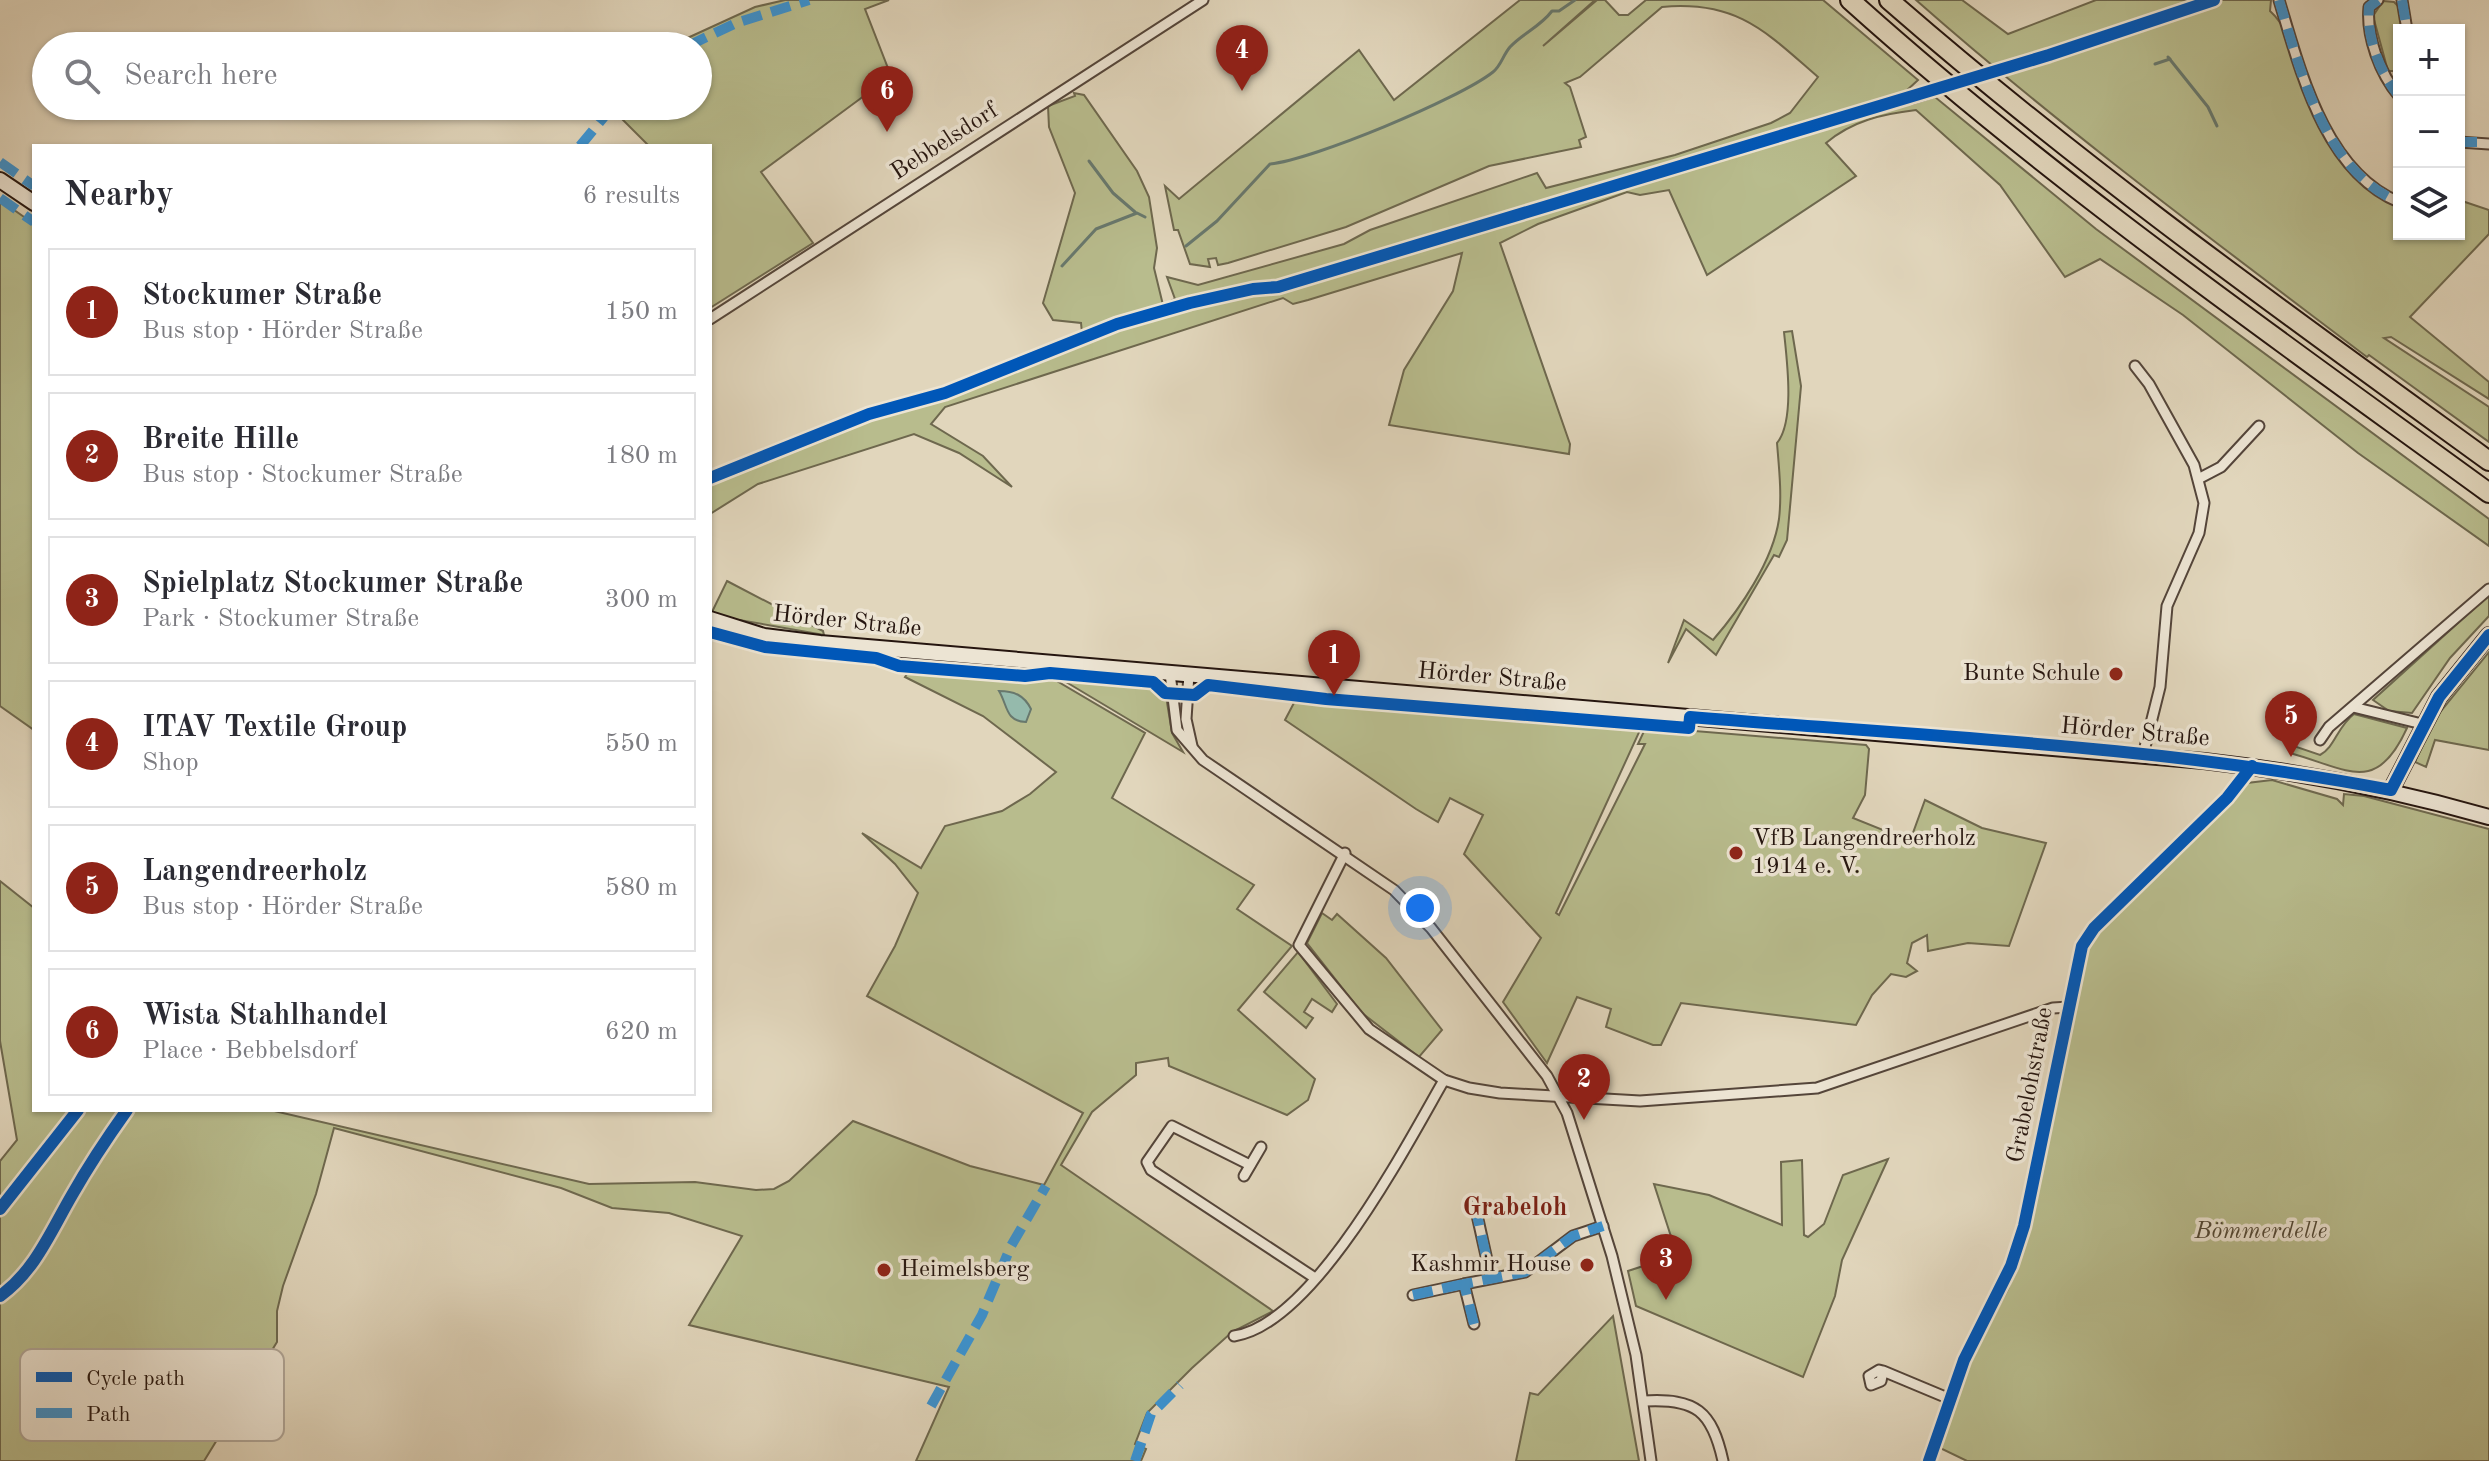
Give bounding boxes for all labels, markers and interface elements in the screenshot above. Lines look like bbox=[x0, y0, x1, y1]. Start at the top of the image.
map controls bbox=[2393, 24, 2465, 240]
button: + bbox=[2393, 24, 2465, 96]
pin: 4 bbox=[1216, 25, 1268, 91]
search box bbox=[32, 32, 712, 120]
icon: search bbox=[60, 54, 104, 98]
text: Search here bbox=[124, 61, 278, 91]
pin: 6 bbox=[861, 66, 913, 132]
button: − bbox=[2393, 96, 2465, 168]
street label: Bebbelsdorf bbox=[887, 98, 1004, 185]
button: layers bbox=[2393, 168, 2465, 240]
text: Nearby bbox=[64, 179, 174, 213]
text: 6 results bbox=[582, 183, 680, 209]
text: Stockumer Straße bbox=[142, 281, 382, 311]
text: 1 bbox=[84, 299, 100, 325]
text: 150 m bbox=[605, 299, 678, 325]
text: Bus stop · Hörder Straße bbox=[142, 318, 423, 344]
text: Breite Hille bbox=[142, 425, 299, 455]
text: 2 bbox=[84, 443, 100, 469]
text: 180 m bbox=[605, 443, 678, 469]
text: Bus stop · Stockumer Straße bbox=[142, 462, 463, 488]
text: Spielplatz Stockumer Straße bbox=[142, 569, 523, 599]
text: 3 bbox=[84, 587, 100, 613]
text: 300 m bbox=[605, 587, 678, 613]
street label: Hörder Straße bbox=[771, 602, 923, 642]
text: Park · Stockumer Straße bbox=[142, 606, 419, 632]
pin: 1 bbox=[1308, 630, 1360, 696]
street label: Hörder Straße bbox=[1417, 660, 1567, 696]
place label: Bunte Schule bbox=[1963, 662, 2100, 686]
marker: Bunte Schule bbox=[2107, 665, 2125, 683]
pin: 5 bbox=[2265, 691, 2317, 757]
text: ITAV Textile Group bbox=[142, 713, 407, 743]
street label: Hörder Straße bbox=[2060, 715, 2210, 751]
text: 4 bbox=[84, 731, 100, 757]
text: 550 m bbox=[605, 731, 678, 757]
text: Shop bbox=[142, 750, 199, 776]
place label: VfB Langendreerholz 1914 e. V. bbox=[1752, 827, 1976, 879]
marker: VfB Langendreerholz 1914 e. V. bbox=[1727, 844, 1745, 862]
text: Langendreerholz bbox=[142, 857, 367, 887]
text: 5 bbox=[84, 875, 100, 901]
text: 580 m bbox=[605, 875, 678, 901]
your location bbox=[1400, 888, 1440, 928]
text: Bus stop · Hörder Straße bbox=[142, 894, 423, 920]
text: Wista Stahlhandel bbox=[142, 1001, 388, 1031]
street label: Grabelohstraße bbox=[2004, 1005, 2058, 1165]
text: 6 bbox=[84, 1019, 100, 1045]
text: 620 m bbox=[605, 1019, 678, 1045]
text: Place · Bebbelsdorf bbox=[142, 1038, 357, 1064]
pin: 2 bbox=[1558, 1054, 1610, 1120]
district label: Grabeloh bbox=[1463, 1195, 1567, 1221]
park label: Bömmerdelle bbox=[2194, 1220, 2328, 1244]
pin: 3 bbox=[1640, 1234, 1692, 1300]
place label: Kashmir House bbox=[1410, 1253, 1571, 1277]
marker: Kashmir House bbox=[1578, 1256, 1596, 1274]
place label: Heimelsberg bbox=[900, 1258, 1030, 1282]
marker: Heimelsberg bbox=[875, 1261, 893, 1279]
legend bbox=[20, 1349, 284, 1441]
text: Cycle path bbox=[86, 1368, 185, 1390]
text: Path bbox=[86, 1404, 131, 1426]

